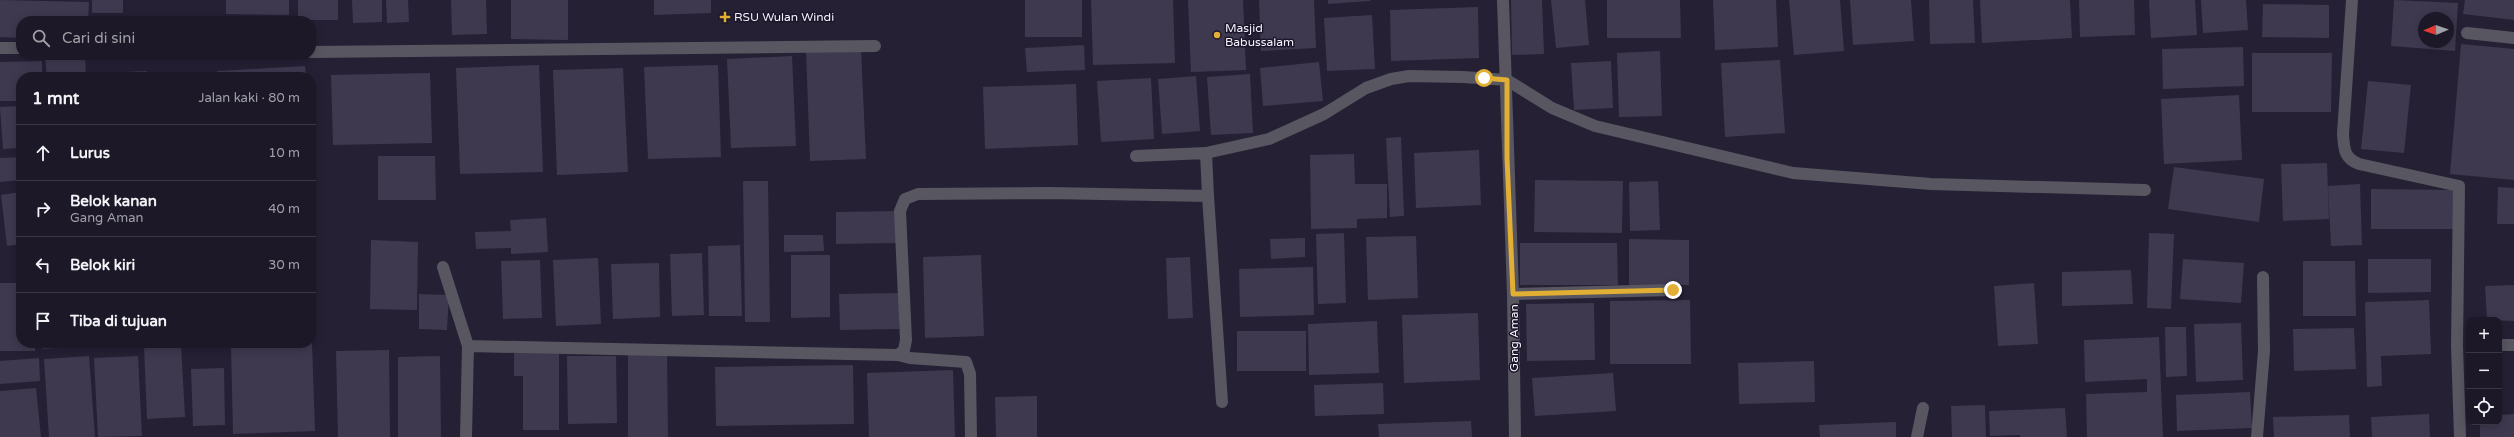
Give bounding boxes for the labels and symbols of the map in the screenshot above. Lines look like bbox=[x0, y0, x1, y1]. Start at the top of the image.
place label: RSU Wulan Windi bbox=[734, 10, 834, 24]
marker: RSU Wulan Windi bbox=[719, 11, 731, 23]
north arrow bbox=[2418, 12, 2454, 48]
place label: Masjid Babussalam bbox=[1225, 21, 1294, 49]
marker: Masjid Babussalam bbox=[1212, 30, 1222, 40]
route start bbox=[1475, 69, 1493, 87]
route end bbox=[1664, 281, 1682, 299]
street label: Gang Aman bbox=[1507, 304, 1521, 372]

